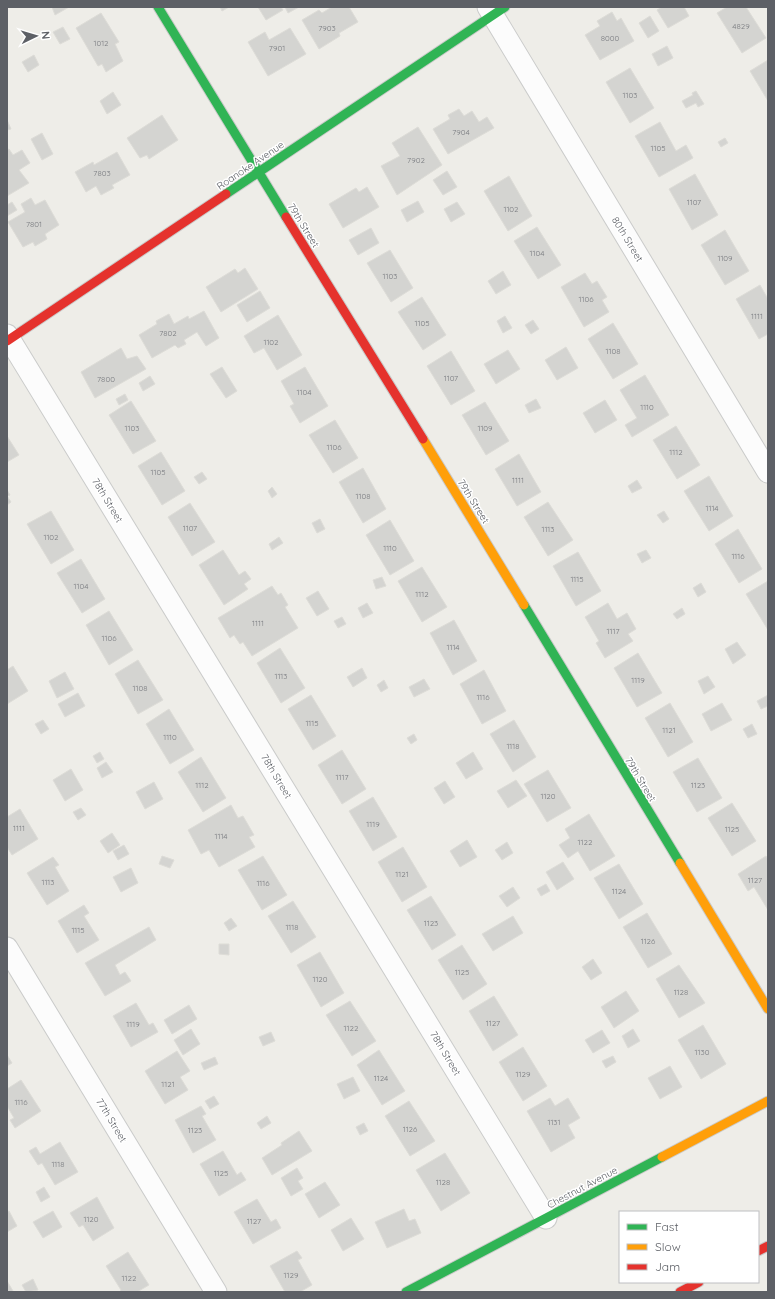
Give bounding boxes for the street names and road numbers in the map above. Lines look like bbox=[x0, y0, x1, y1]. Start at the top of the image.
street label: Roanoke Avenue bbox=[214, 138, 287, 193]
street label: 79th Street bbox=[285, 201, 323, 250]
street label: 80th Street bbox=[609, 214, 646, 265]
street label: 78th Street bbox=[89, 476, 126, 525]
street label: 79th Street bbox=[455, 477, 493, 526]
street label: 78th Street bbox=[258, 752, 295, 801]
street label: 79th Street bbox=[622, 755, 659, 804]
street label: 78th Street bbox=[427, 1029, 464, 1078]
street label: 77th Street bbox=[93, 1096, 130, 1145]
street label: Chestnut Avenue bbox=[545, 1163, 620, 1211]

